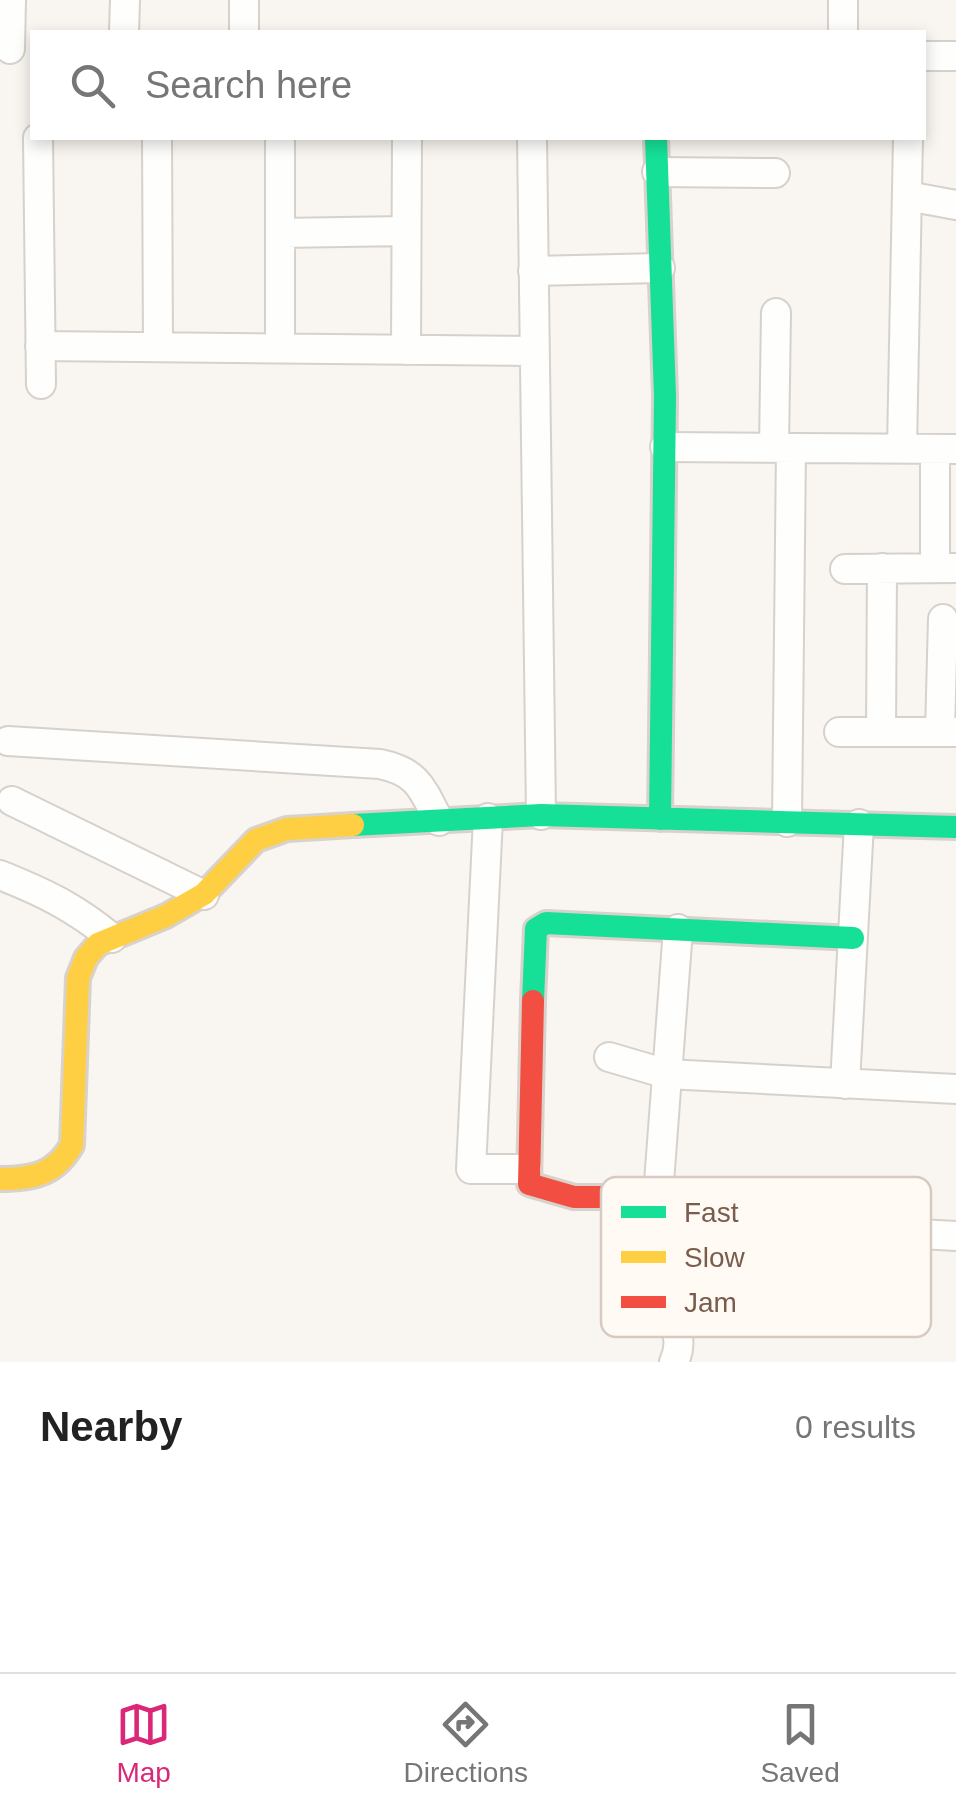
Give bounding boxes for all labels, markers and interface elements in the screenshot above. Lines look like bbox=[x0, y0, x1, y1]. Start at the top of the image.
search box bbox=[30, 30, 926, 140]
icon: search bbox=[65, 58, 120, 113]
text: Search here bbox=[145, 64, 352, 106]
legend bbox=[601, 1177, 931, 1337]
text: Fast bbox=[684, 1197, 739, 1228]
text: Slow bbox=[684, 1242, 745, 1273]
text: Jam bbox=[684, 1287, 737, 1318]
text: Nearby bbox=[40, 1403, 182, 1450]
text: 0 results bbox=[795, 1409, 916, 1445]
tab: Map bbox=[116, 1697, 171, 1789]
tab: Directions bbox=[404, 1697, 528, 1789]
tab: Saved bbox=[760, 1697, 840, 1789]

